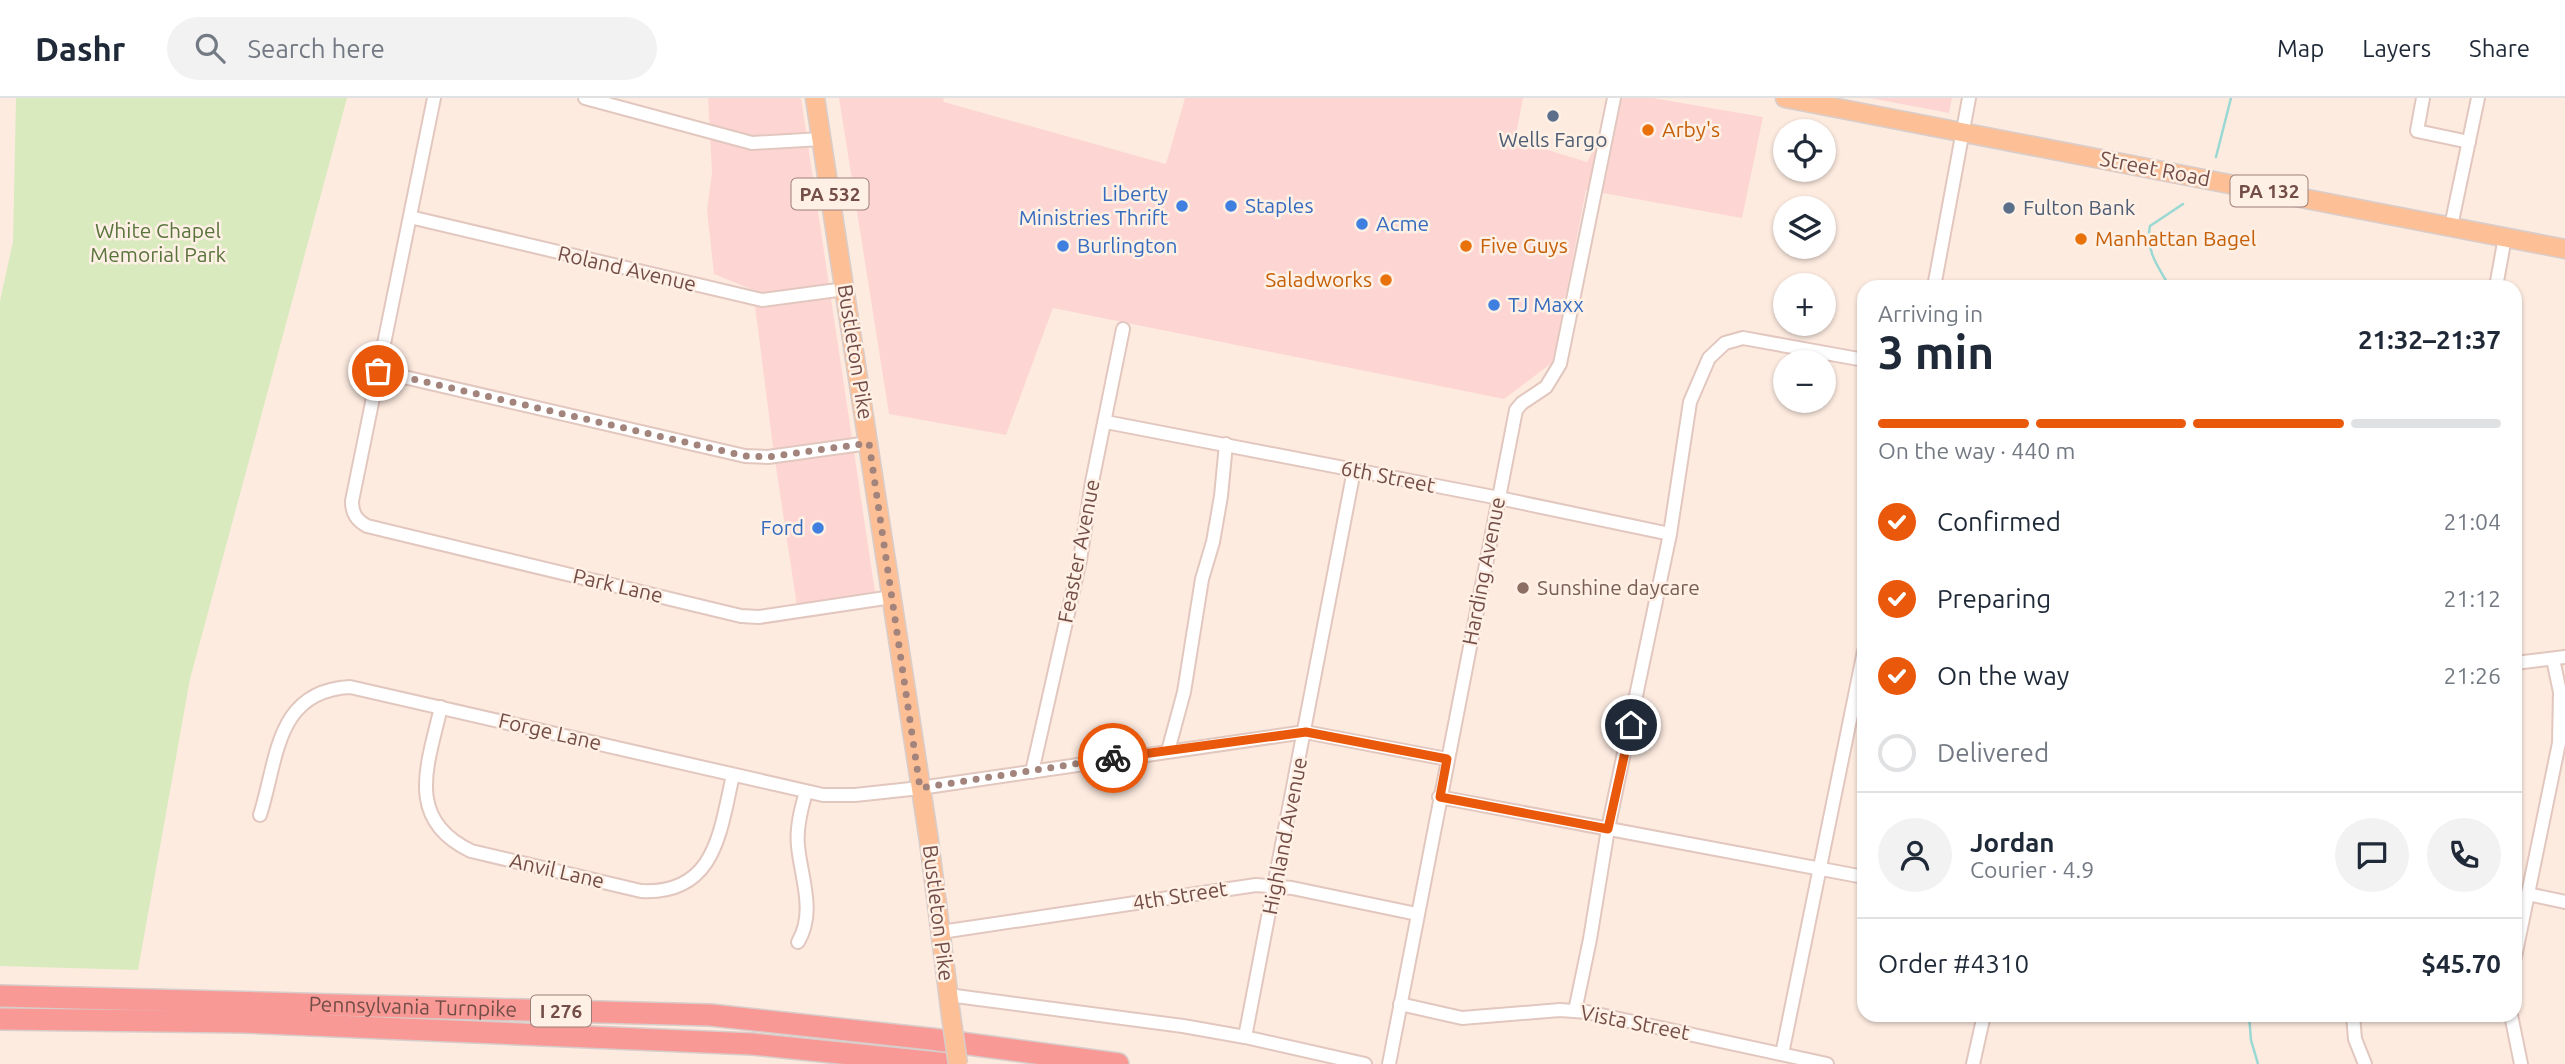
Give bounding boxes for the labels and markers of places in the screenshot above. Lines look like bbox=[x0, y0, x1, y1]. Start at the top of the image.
marker: Wells Fargo bbox=[1545, 108, 1561, 124]
place label: Arby's bbox=[1662, 117, 1720, 141]
marker: Arby's bbox=[1640, 122, 1656, 138]
place label: Wells Fargo bbox=[1499, 127, 1607, 151]
place label: Liberty Ministries Thrift bbox=[1019, 181, 1168, 229]
place label: Staples bbox=[1245, 193, 1314, 217]
place label: Fulton Bank bbox=[2023, 195, 2136, 219]
marker: Liberty Ministries Thrift bbox=[1174, 198, 1190, 214]
marker: Staples bbox=[1223, 198, 1239, 214]
marker: Fulton Bank bbox=[2001, 200, 2017, 216]
place label: Acme bbox=[1376, 211, 1429, 235]
marker: Acme bbox=[1354, 216, 1370, 232]
place label: Manhattan Bagel bbox=[2095, 226, 2256, 250]
marker: Manhattan Bagel bbox=[2073, 231, 2089, 247]
place label: Burlington bbox=[1077, 233, 1177, 257]
place label: Five Guys bbox=[1480, 233, 1568, 257]
marker: Burlington bbox=[1055, 238, 1071, 254]
marker: Five Guys bbox=[1458, 238, 1474, 254]
place label: Saladworks bbox=[1265, 267, 1372, 291]
marker: Saladworks bbox=[1378, 272, 1394, 288]
place label: TJ Maxx bbox=[1508, 292, 1584, 316]
marker: TJ Maxx bbox=[1486, 297, 1502, 313]
pin bbox=[348, 341, 408, 401]
place label: Ford bbox=[760, 515, 804, 539]
marker: Ford bbox=[810, 520, 826, 536]
place label: Sunshine daycare bbox=[1537, 575, 1700, 599]
marker: Sunshine daycare bbox=[1515, 580, 1531, 596]
pin bbox=[1601, 695, 1661, 755]

